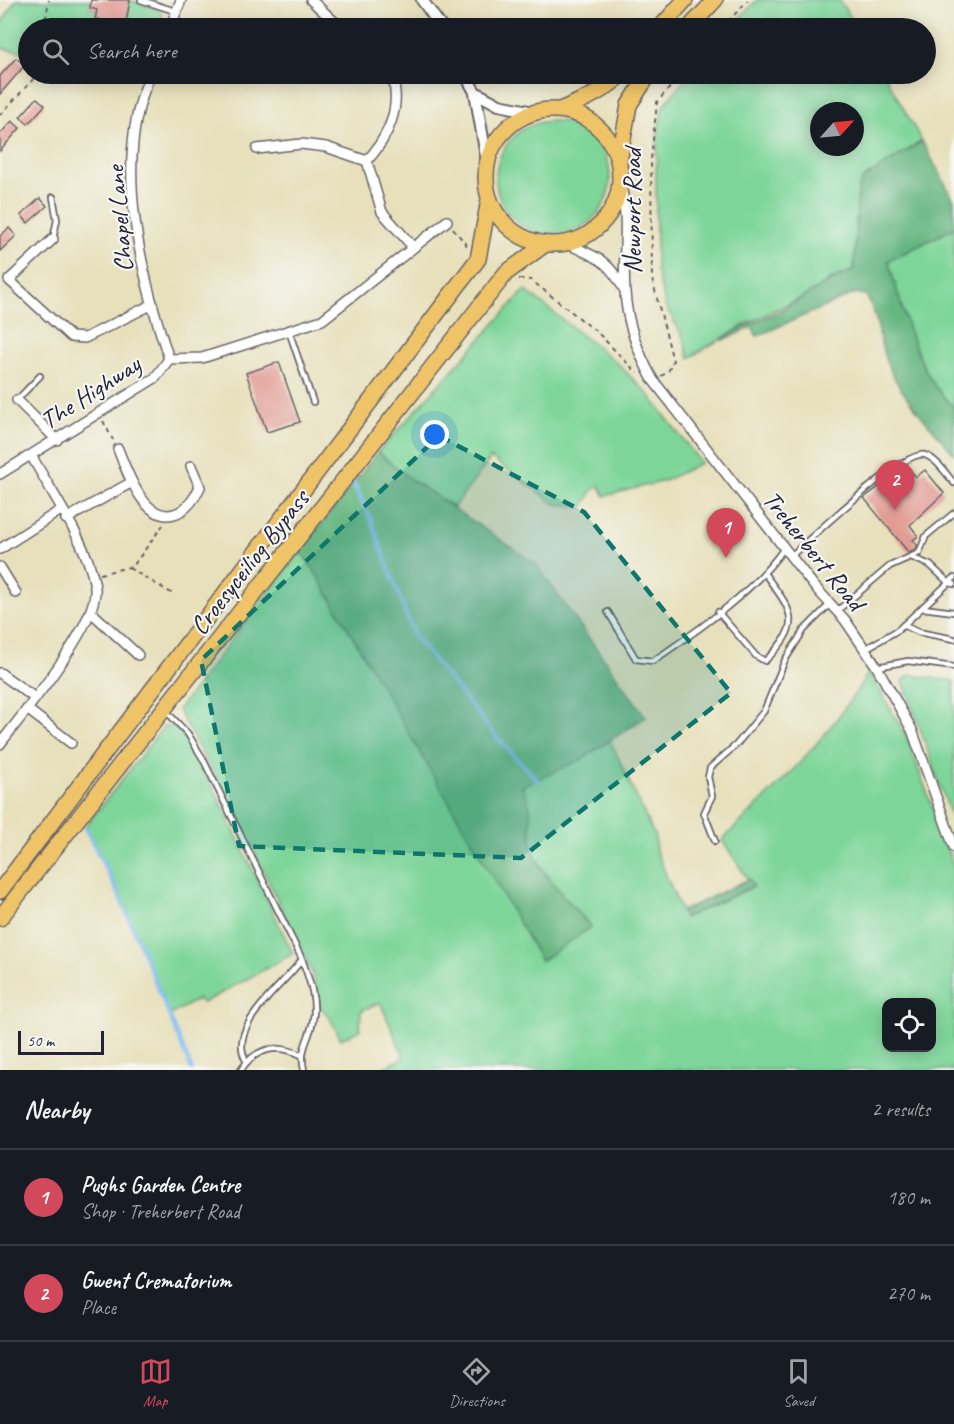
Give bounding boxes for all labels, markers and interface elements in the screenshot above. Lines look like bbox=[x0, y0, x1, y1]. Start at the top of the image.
search box bbox=[18, 18, 936, 84]
icon: search bbox=[39, 35, 72, 68]
text: Search here bbox=[87, 37, 177, 65]
north arrow bbox=[810, 102, 864, 156]
street label: Newport Road bbox=[616, 144, 649, 274]
street label: Chapel Lane bbox=[98, 162, 141, 273]
street label: The Highway bbox=[34, 347, 148, 437]
your location bbox=[420, 420, 449, 449]
pin: 2 bbox=[876, 460, 914, 510]
street label: Croesyceiliog Bypass bbox=[183, 482, 318, 641]
street label: Treherbert Road bbox=[755, 484, 874, 620]
pin: 1 bbox=[706, 508, 746, 558]
map controls bbox=[882, 998, 936, 1052]
button: locate bbox=[882, 998, 936, 1052]
scale bar bbox=[18, 1028, 104, 1056]
text: 50 m bbox=[27, 1031, 54, 1051]
text: Nearby bbox=[24, 1093, 89, 1126]
text: 2 results bbox=[871, 1097, 930, 1122]
text: Pughs Garden Centre bbox=[81, 1171, 240, 1199]
text: 1 bbox=[39, 1185, 48, 1210]
text: 180 m bbox=[887, 1185, 930, 1210]
text: Shop · Treherbert Road bbox=[81, 1199, 240, 1224]
text: Gwent Crematorium bbox=[81, 1267, 231, 1295]
text: 2 bbox=[39, 1281, 48, 1306]
text: 270 m bbox=[887, 1281, 930, 1306]
text: Place bbox=[81, 1295, 116, 1320]
tab: Map bbox=[139, 1355, 172, 1411]
tab: Directions bbox=[449, 1355, 505, 1411]
tab: Saved bbox=[782, 1355, 815, 1411]

